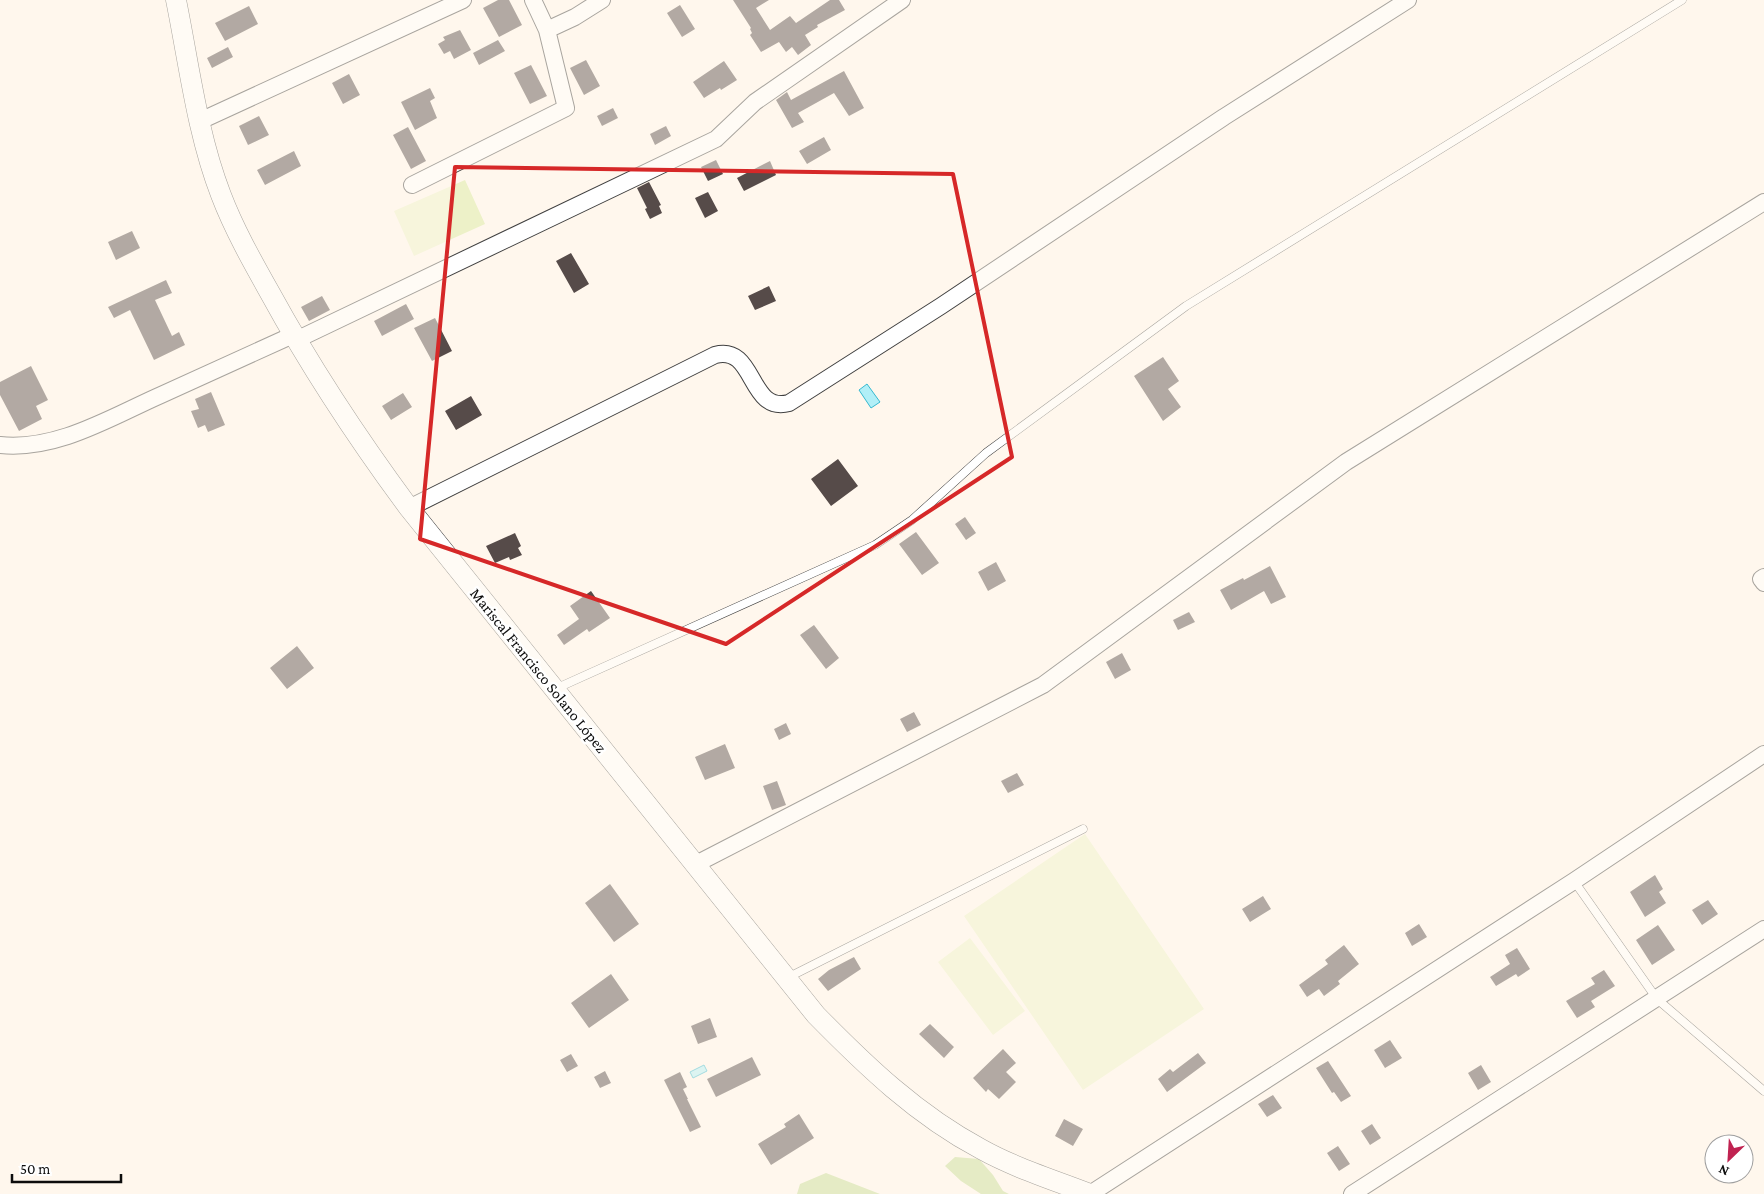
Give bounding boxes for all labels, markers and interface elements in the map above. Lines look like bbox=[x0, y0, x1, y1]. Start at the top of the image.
street label: Mariscal Francisco Solano López bbox=[466, 585, 610, 757]
north arrow bbox=[1704, 1134, 1754, 1184]
scale bar bbox=[12, 1152, 121, 1184]
text: 50 m bbox=[20, 1161, 50, 1177]
text: N bbox=[1715, 1161, 1731, 1180]

